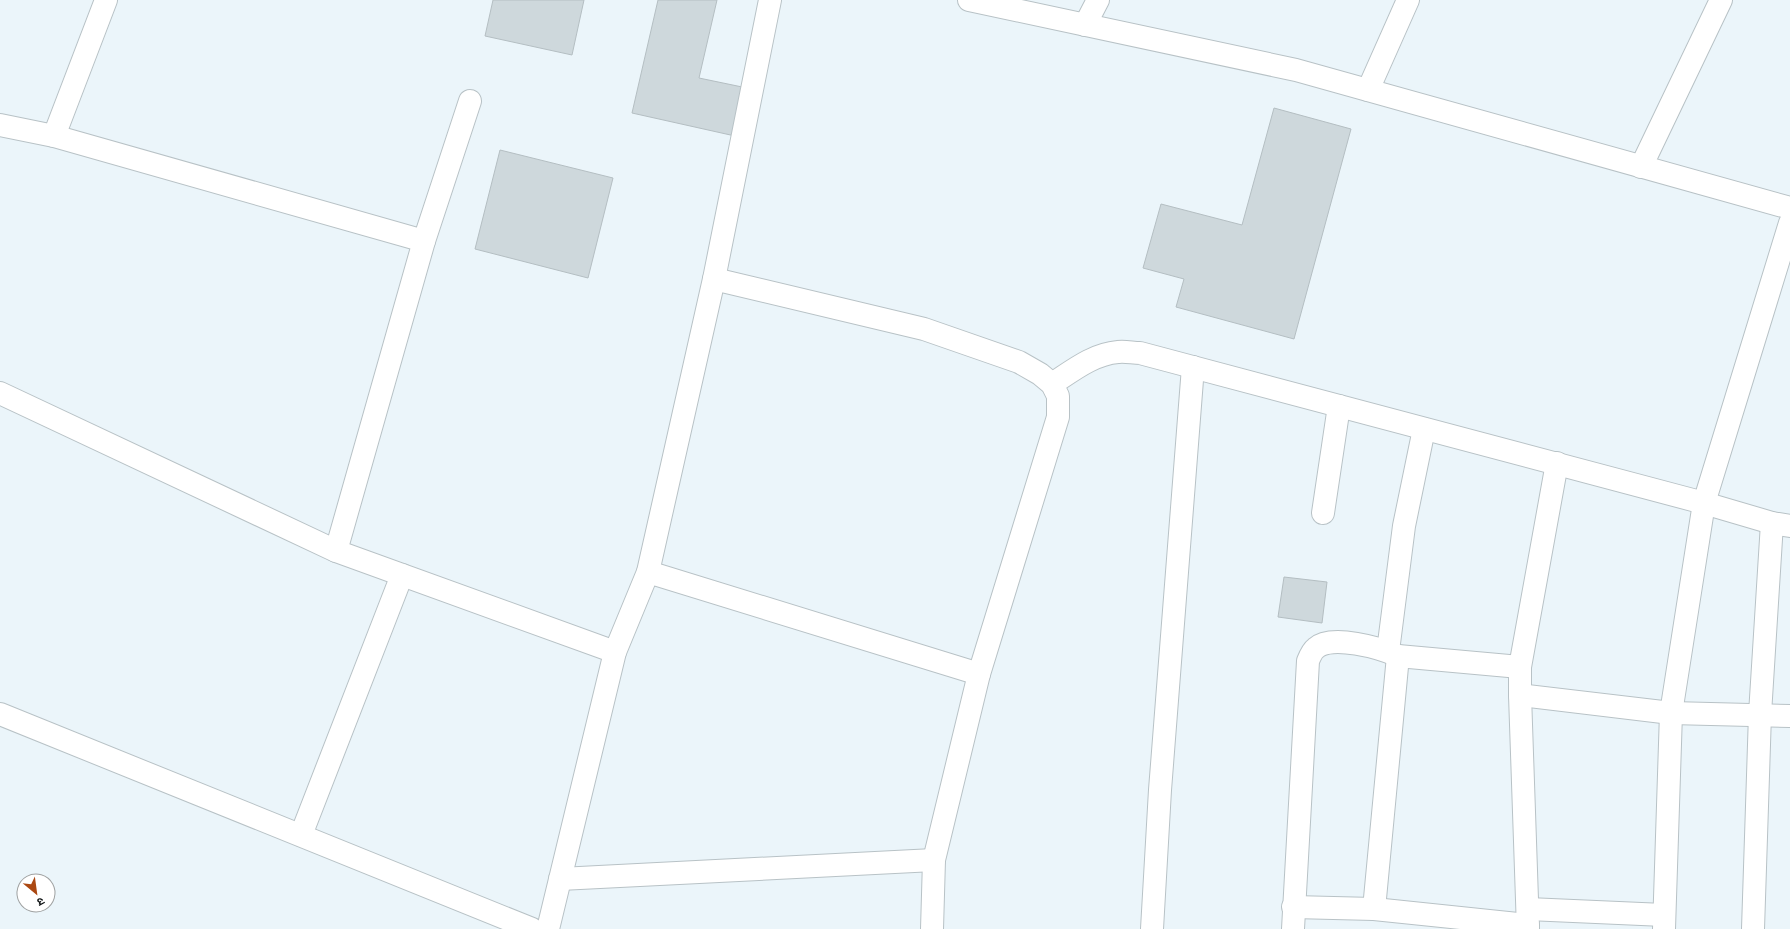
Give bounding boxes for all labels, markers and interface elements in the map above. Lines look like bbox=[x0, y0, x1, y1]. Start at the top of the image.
north arrow bbox=[16, 873, 56, 913]
text: उ bbox=[35, 895, 47, 909]

